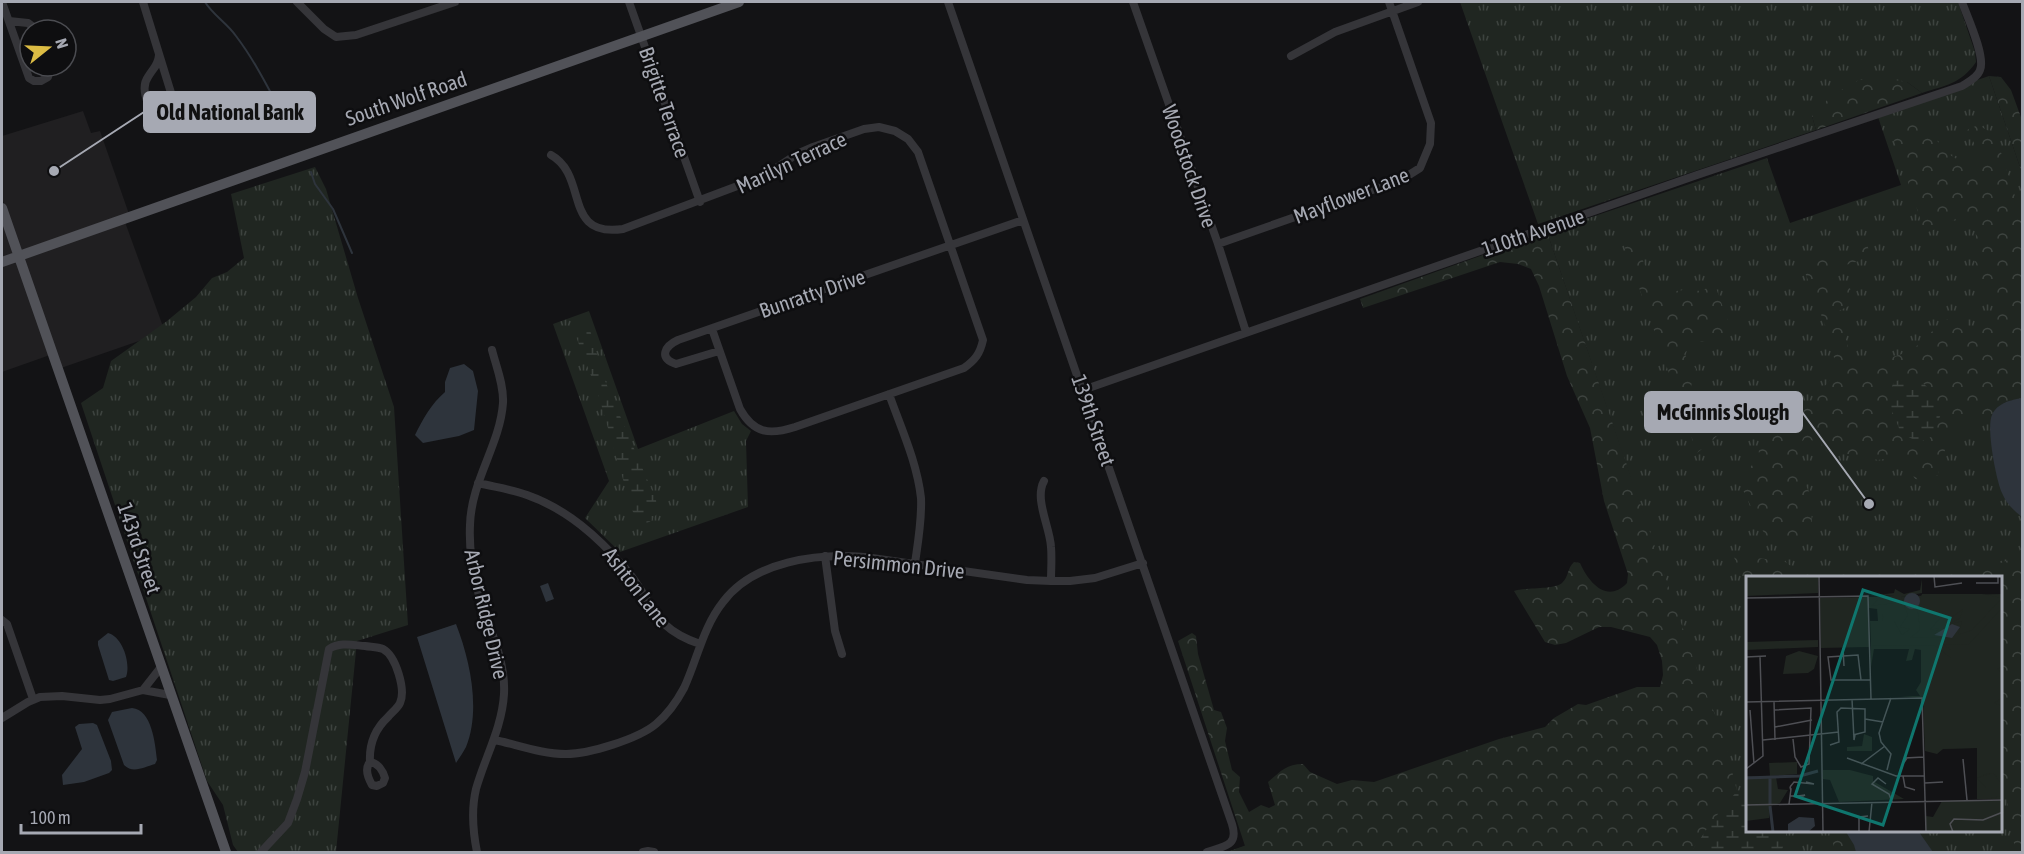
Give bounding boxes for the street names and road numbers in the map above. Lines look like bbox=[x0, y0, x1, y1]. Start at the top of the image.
street label: Brigitte Terrace bbox=[635, 43, 695, 161]
street label: South Wolf Road bbox=[342, 66, 470, 130]
street label: Woodstock Drive bbox=[1158, 102, 1222, 230]
street label: Marilyn Terrace bbox=[732, 126, 850, 198]
street label: Mayflower Lane bbox=[1290, 162, 1412, 228]
street label: 110th Avenue bbox=[1479, 203, 1587, 261]
street label: Bunratty Drive bbox=[756, 264, 868, 322]
street label: 139th Street bbox=[1067, 371, 1121, 469]
street label: 143rd Street bbox=[113, 499, 167, 597]
street label: Ashton Lane bbox=[599, 542, 675, 632]
street label: Persimmon Drive bbox=[832, 545, 966, 583]
street label: Arbor Ridge Drive bbox=[460, 547, 514, 681]

